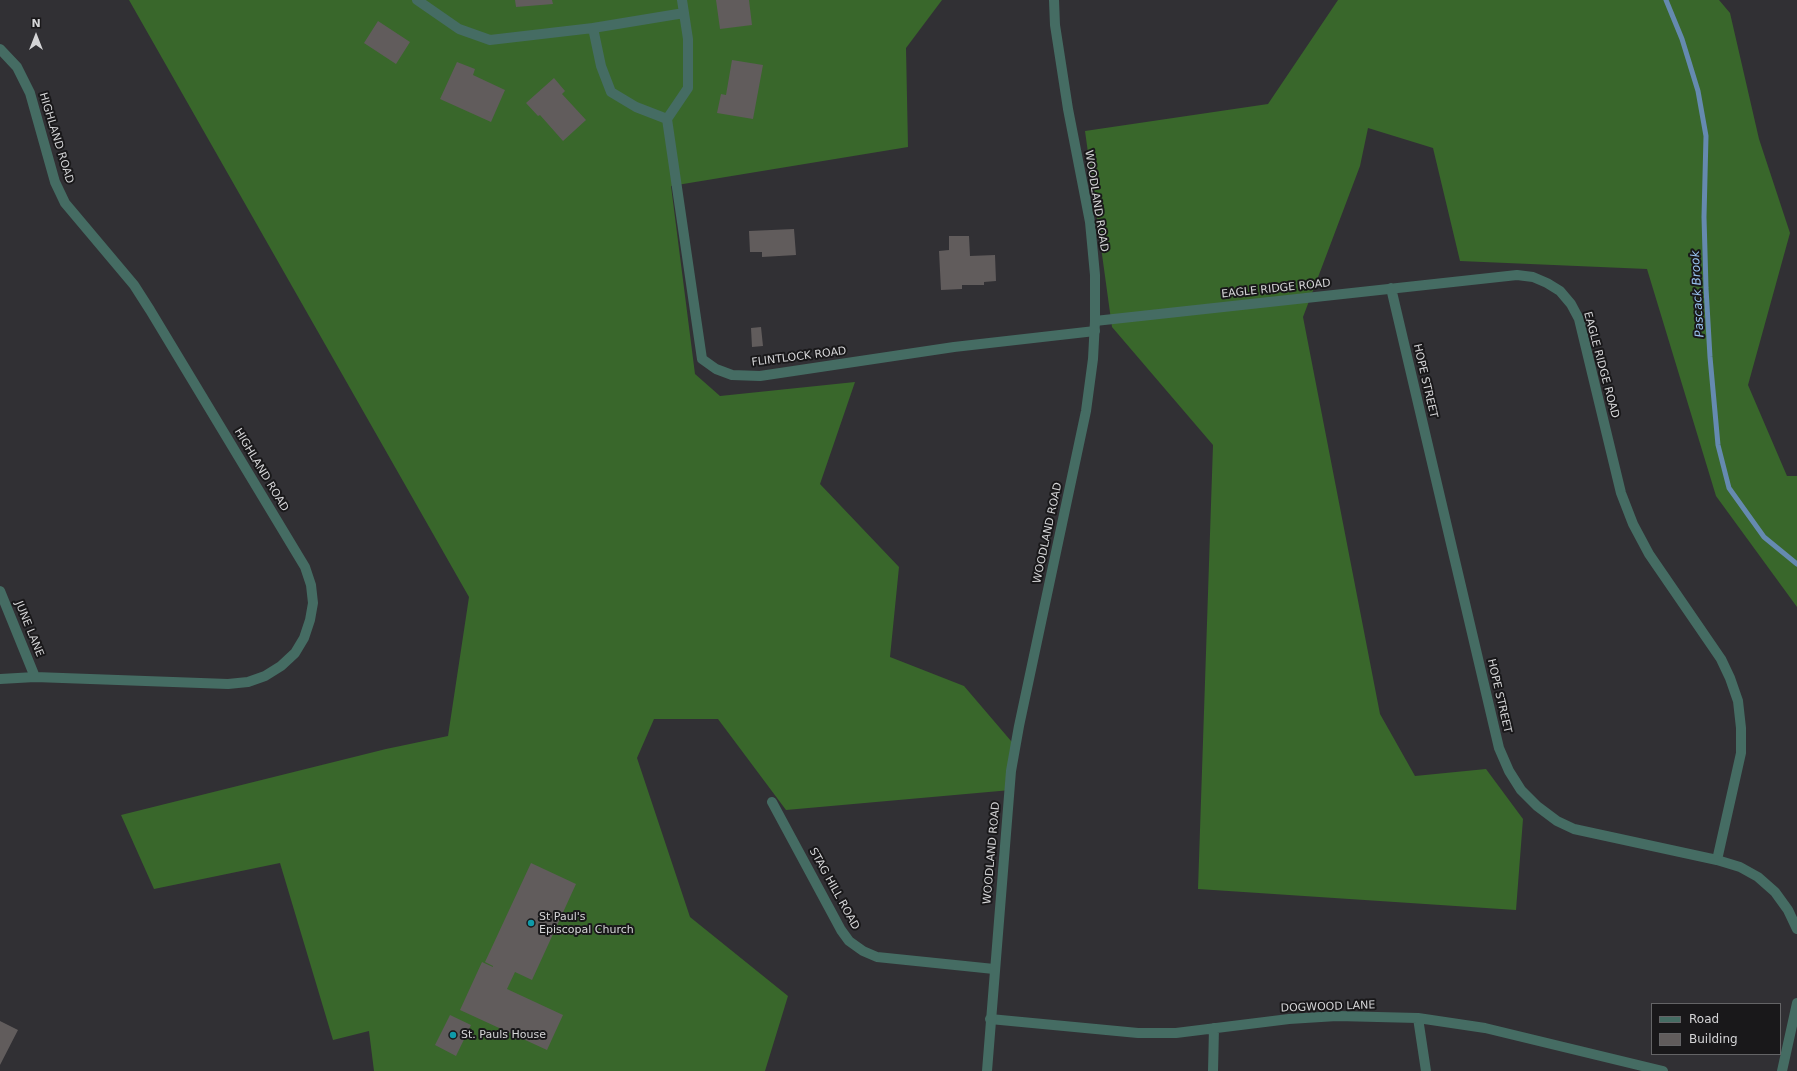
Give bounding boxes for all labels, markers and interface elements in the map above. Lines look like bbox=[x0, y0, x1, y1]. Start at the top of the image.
north arrow bbox=[16, 16, 56, 56]
text: N bbox=[31, 17, 41, 30]
street label: HIGHLAND ROAD bbox=[36, 91, 76, 185]
street label: WOODLAND ROAD bbox=[1081, 149, 1111, 253]
water label: Pascack Brook bbox=[1689, 250, 1707, 338]
street label: EAGLE RIDGE ROAD bbox=[1221, 277, 1331, 301]
street label: EAGLE RIDGE ROAD bbox=[1580, 310, 1622, 420]
street label: HOPE STREET bbox=[1410, 343, 1440, 419]
street label: FLINTLOCK ROAD bbox=[751, 345, 847, 369]
street label: HIGHLAND ROAD bbox=[231, 426, 291, 514]
street label: WOODLAND ROAD bbox=[1031, 481, 1065, 585]
street label: JUNE LANE bbox=[12, 599, 46, 659]
street label: HOPE STREET bbox=[1484, 658, 1514, 734]
street label: WOODLAND ROAD bbox=[981, 801, 1003, 905]
street label: STAG HILL ROAD bbox=[806, 846, 862, 932]
place label: St Paul's Episcopal Church bbox=[539, 910, 634, 936]
marker: St Paul's Episcopal Church bbox=[526, 918, 536, 928]
street label: DOGWOOD LANE bbox=[1280, 999, 1376, 1015]
legend bbox=[1651, 1003, 1781, 1055]
text: Road bbox=[1689, 1012, 1719, 1026]
place label: St. Pauls House bbox=[461, 1028, 546, 1042]
marker: St. Pauls House bbox=[448, 1030, 458, 1040]
text: Building bbox=[1689, 1032, 1738, 1046]

